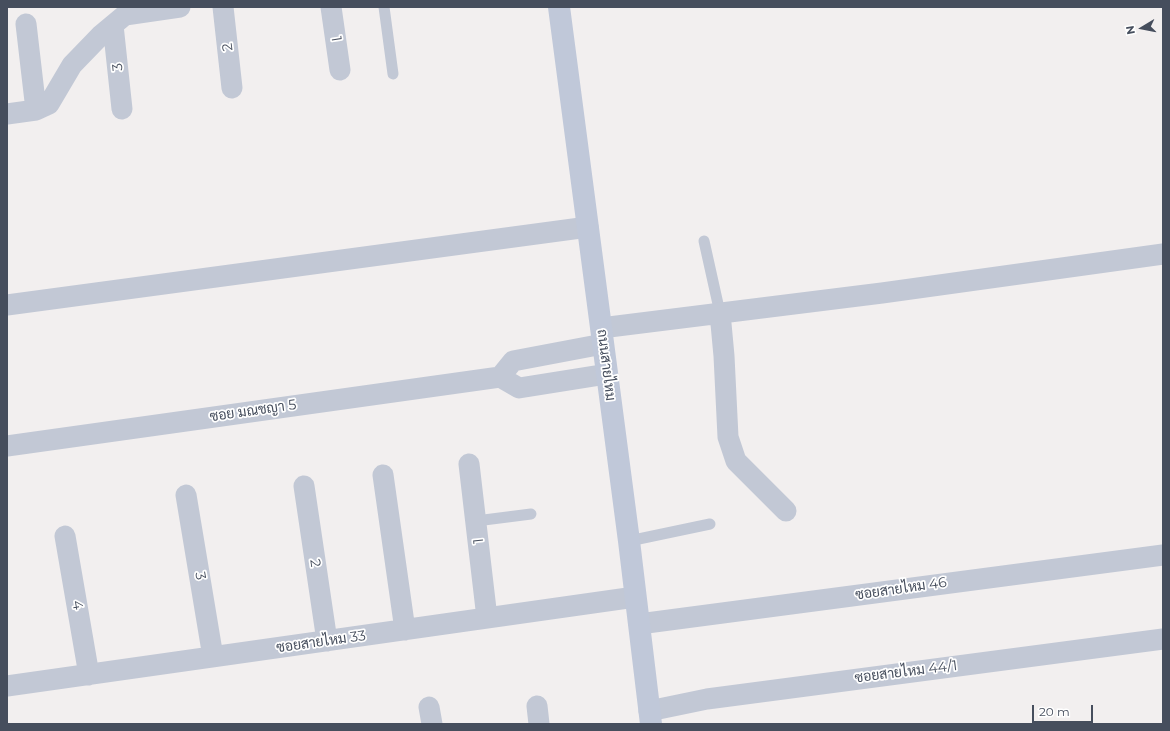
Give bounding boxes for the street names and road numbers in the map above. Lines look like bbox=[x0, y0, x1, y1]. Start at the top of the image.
street label: 1 bbox=[327, 35, 345, 43]
street label: 2 bbox=[219, 42, 237, 52]
street label: 3 bbox=[109, 62, 127, 72]
street label: ถนนสายไหม bbox=[593, 328, 619, 402]
street label: ซอย มณชญา 5 bbox=[209, 397, 297, 425]
street label: 1 bbox=[470, 538, 488, 544]
street label: 2 bbox=[306, 558, 324, 568]
street label: 3 bbox=[191, 571, 209, 581]
street label: ซอยสายไหม 46 bbox=[854, 574, 948, 604]
street label: 4 bbox=[68, 599, 86, 611]
street label: ซอยสายไหม 33 bbox=[275, 627, 367, 657]
street label: ซอยสายไหม 44/1 bbox=[854, 657, 958, 687]

